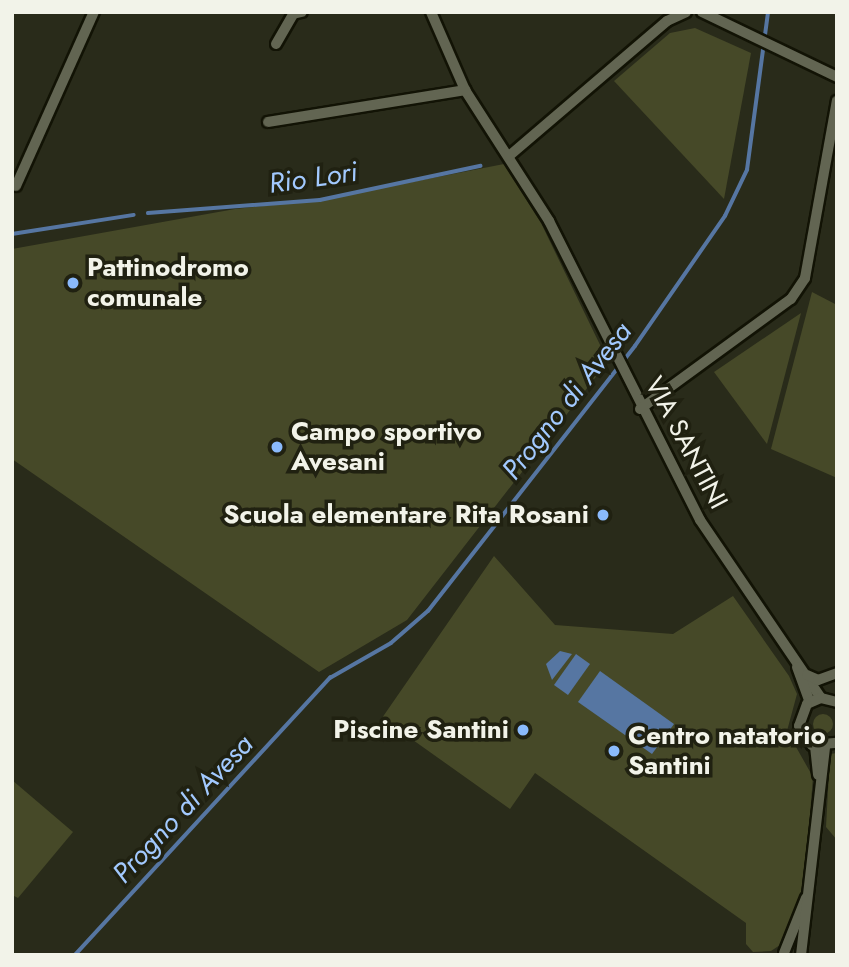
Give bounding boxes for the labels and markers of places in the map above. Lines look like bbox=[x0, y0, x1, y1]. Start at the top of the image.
place label: Pattinodromo comunale bbox=[87, 252, 249, 314]
marker: Pattinodromo comunale bbox=[65, 275, 81, 291]
place label: Campo sportivo Avesani bbox=[291, 416, 482, 478]
marker: Campo sportivo Avesani bbox=[269, 439, 285, 455]
place label: Scuola elementare Rita Rosani bbox=[223, 499, 589, 531]
marker: Scuola elementare Rita Rosani bbox=[595, 507, 611, 523]
place label: Piscine Santini bbox=[333, 714, 509, 746]
place label: Centro natatorio Santini bbox=[628, 720, 826, 782]
marker: Piscine Santini bbox=[515, 722, 531, 738]
marker: Centro natatorio Santini bbox=[606, 743, 622, 759]

